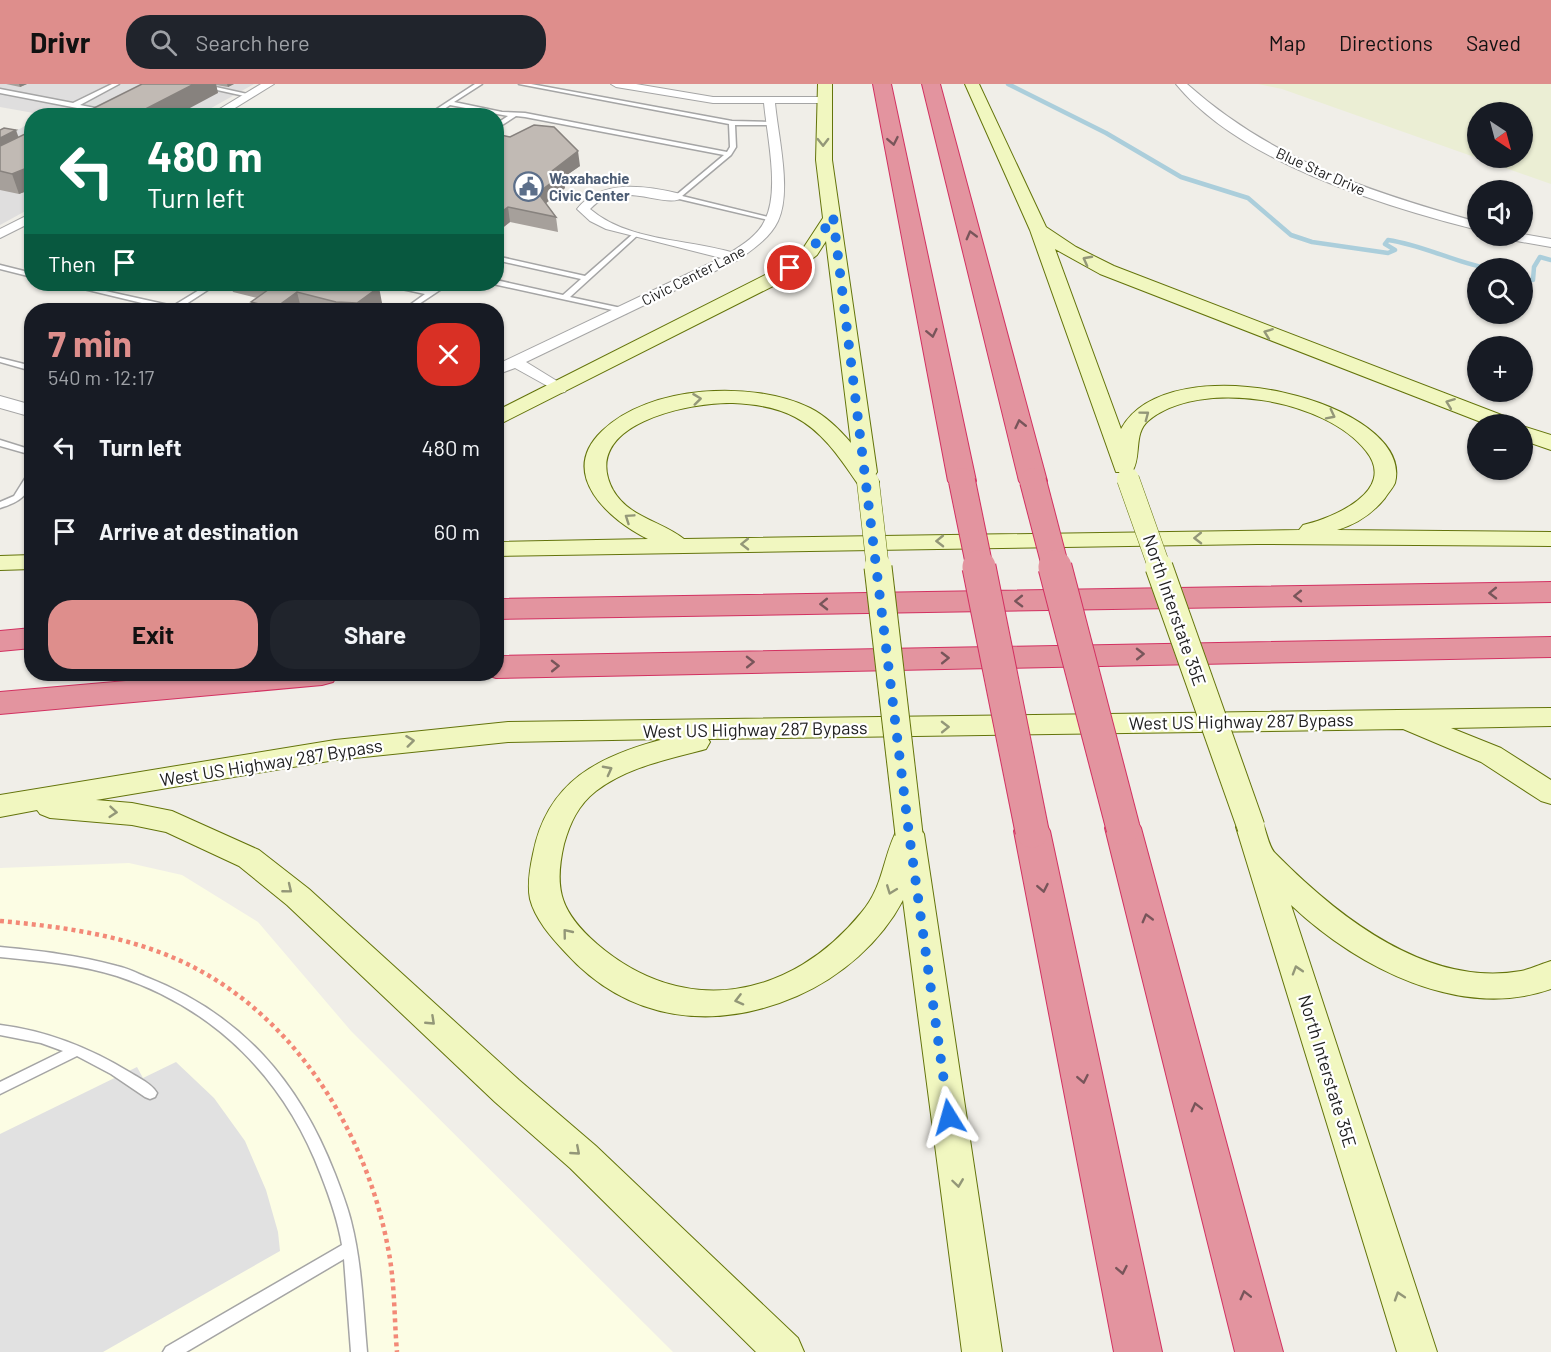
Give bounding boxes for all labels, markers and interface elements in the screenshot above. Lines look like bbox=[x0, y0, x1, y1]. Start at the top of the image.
search box bbox=[126, 15, 546, 69]
text: Drivr bbox=[30, 25, 90, 59]
icon: search bbox=[147, 26, 180, 59]
text: Search here bbox=[195, 29, 310, 55]
text: Map bbox=[1269, 30, 1306, 55]
text: Directions bbox=[1339, 30, 1433, 55]
text: Saved bbox=[1466, 30, 1521, 55]
north arrow bbox=[1467, 102, 1533, 168]
map controls bbox=[1467, 102, 1533, 480]
text: 480 m bbox=[147, 130, 263, 180]
icon: left bbox=[48, 132, 126, 210]
one-way arrow bbox=[886, 136, 899, 146]
one-way arrow bbox=[817, 138, 829, 147]
street label: Blue Star Drive bbox=[1274, 143, 1368, 199]
place label: Waxahachie Civic Center bbox=[549, 169, 630, 204]
public building icon: Waxahachie Civic Center bbox=[512, 171, 544, 203]
button: sound bbox=[1467, 180, 1533, 246]
text: Turn left bbox=[147, 181, 245, 213]
one-way arrow bbox=[966, 230, 979, 240]
street label: Civic Center Lane bbox=[638, 241, 748, 309]
pin bbox=[764, 242, 815, 293]
icon: arrive bbox=[108, 246, 141, 279]
text: Then bbox=[48, 250, 96, 276]
icon: arrive bbox=[773, 251, 806, 284]
one-way arrow bbox=[1083, 256, 1093, 267]
button: search bbox=[1467, 258, 1533, 324]
text: 7 min bbox=[48, 321, 132, 364]
button: close bbox=[417, 323, 480, 386]
one-way arrow bbox=[925, 327, 938, 337]
one-way arrow bbox=[1263, 327, 1274, 340]
button: + bbox=[1467, 336, 1533, 402]
text: 540 m · 12:17 bbox=[48, 365, 154, 389]
one-way arrow bbox=[692, 394, 702, 406]
one-way arrow bbox=[1445, 398, 1456, 410]
one-way arrow bbox=[1324, 407, 1335, 419]
one-way arrow bbox=[1138, 411, 1149, 422]
button: − bbox=[1467, 414, 1533, 480]
one-way arrow bbox=[1014, 419, 1027, 429]
icon: left bbox=[48, 431, 81, 464]
text: Turn left bbox=[99, 434, 182, 460]
text: 480 m bbox=[421, 434, 480, 460]
one-way arrow bbox=[624, 514, 635, 525]
icon: arrive bbox=[48, 515, 81, 548]
text: Arrive at destination bbox=[99, 518, 298, 544]
text: 60 m bbox=[434, 518, 480, 544]
street label: North Interstate 35E bbox=[1139, 531, 1211, 689]
one-way arrow bbox=[1194, 532, 1203, 544]
one-way arrow bbox=[936, 535, 945, 547]
one-way arrow bbox=[741, 538, 750, 550]
one-way arrow bbox=[1488, 587, 1497, 599]
one-way arrow bbox=[1293, 590, 1302, 602]
one-way arrow bbox=[1014, 594, 1023, 607]
one-way arrow bbox=[819, 598, 828, 610]
button: Exit bbox=[48, 600, 258, 669]
button: Share bbox=[270, 600, 480, 669]
one-way arrow bbox=[1135, 648, 1144, 661]
one-way arrow bbox=[940, 652, 949, 664]
one-way arrow bbox=[745, 656, 754, 668]
one-way arrow bbox=[550, 660, 559, 672]
street label: West US Highway 287 Bypass bbox=[1128, 708, 1354, 734]
street label: West US Highway 287 Bypass bbox=[642, 716, 868, 742]
one-way arrow bbox=[940, 720, 949, 733]
street label: West US Highway 287 Bypass bbox=[158, 734, 384, 790]
one-way arrow bbox=[406, 735, 415, 748]
one-way arrow bbox=[602, 766, 613, 778]
one-way arrow bbox=[108, 805, 117, 818]
one-way arrow bbox=[281, 882, 292, 893]
one-way arrow bbox=[1036, 883, 1049, 893]
one-way arrow bbox=[886, 884, 899, 895]
one-way arrow bbox=[1142, 913, 1154, 924]
one-way arrow bbox=[564, 929, 575, 940]
one-way arrow bbox=[1292, 965, 1304, 976]
street label: North Interstate 35E bbox=[1294, 992, 1362, 1150]
one-way arrow bbox=[735, 993, 745, 1006]
one-way arrow bbox=[424, 1014, 435, 1025]
one-way arrow bbox=[1076, 1074, 1089, 1084]
position arrow bbox=[917, 1085, 981, 1149]
one-way arrow bbox=[1190, 1102, 1203, 1112]
one-way arrow bbox=[570, 1144, 580, 1155]
one-way arrow bbox=[952, 1179, 964, 1188]
one-way arrow bbox=[1114, 1265, 1127, 1275]
one-way arrow bbox=[1239, 1291, 1252, 1301]
one-way arrow bbox=[1394, 1291, 1406, 1302]

